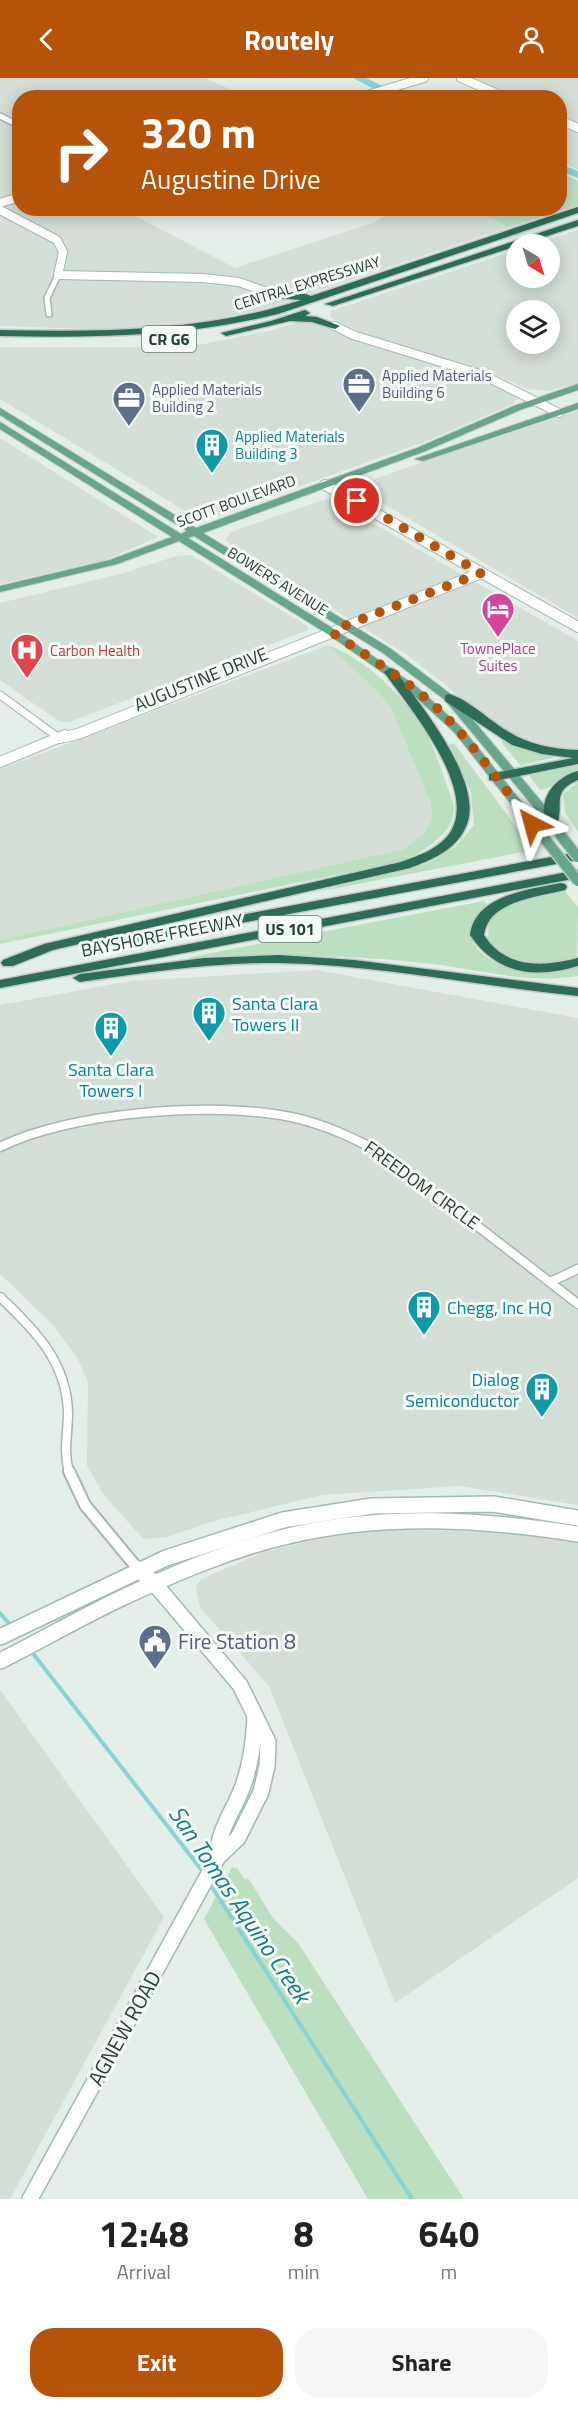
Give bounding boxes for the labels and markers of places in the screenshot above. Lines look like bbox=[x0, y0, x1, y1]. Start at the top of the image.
place label: Applied Materials Building 6 bbox=[382, 364, 492, 404]
office icon: Applied Materials Building 6 bbox=[341, 366, 377, 413]
place label: Applied Materials Building 2 bbox=[152, 378, 262, 418]
office icon: Applied Materials Building 2 bbox=[111, 380, 147, 427]
place label: Applied Materials Building 3 bbox=[235, 425, 345, 465]
building icon: Applied Materials Building 3 bbox=[194, 427, 230, 474]
pin bbox=[331, 475, 382, 526]
hotel icon: TownePlace Suites bbox=[480, 591, 516, 638]
hospital icon: Carbon Health bbox=[9, 632, 45, 679]
place label: TownePlace Suites bbox=[460, 637, 536, 677]
place label: Carbon Health bbox=[50, 639, 140, 662]
place label: Santa Clara Towers II bbox=[232, 990, 318, 1038]
building icon: Santa Clara Towers II bbox=[191, 995, 227, 1042]
building icon: Santa Clara Towers I bbox=[93, 1010, 129, 1057]
place label: Santa Clara Towers I bbox=[68, 1056, 154, 1104]
building icon: Chegg, Inc HQ bbox=[406, 1289, 442, 1336]
place label: Chegg, Inc HQ bbox=[447, 1294, 552, 1321]
place label: Dialog Semiconductor bbox=[405, 1366, 519, 1414]
building icon: Dialog Semiconductor bbox=[524, 1371, 560, 1418]
public building icon: Fire Station 8 bbox=[137, 1623, 173, 1670]
place label: Fire Station 8 bbox=[178, 1625, 296, 1657]

